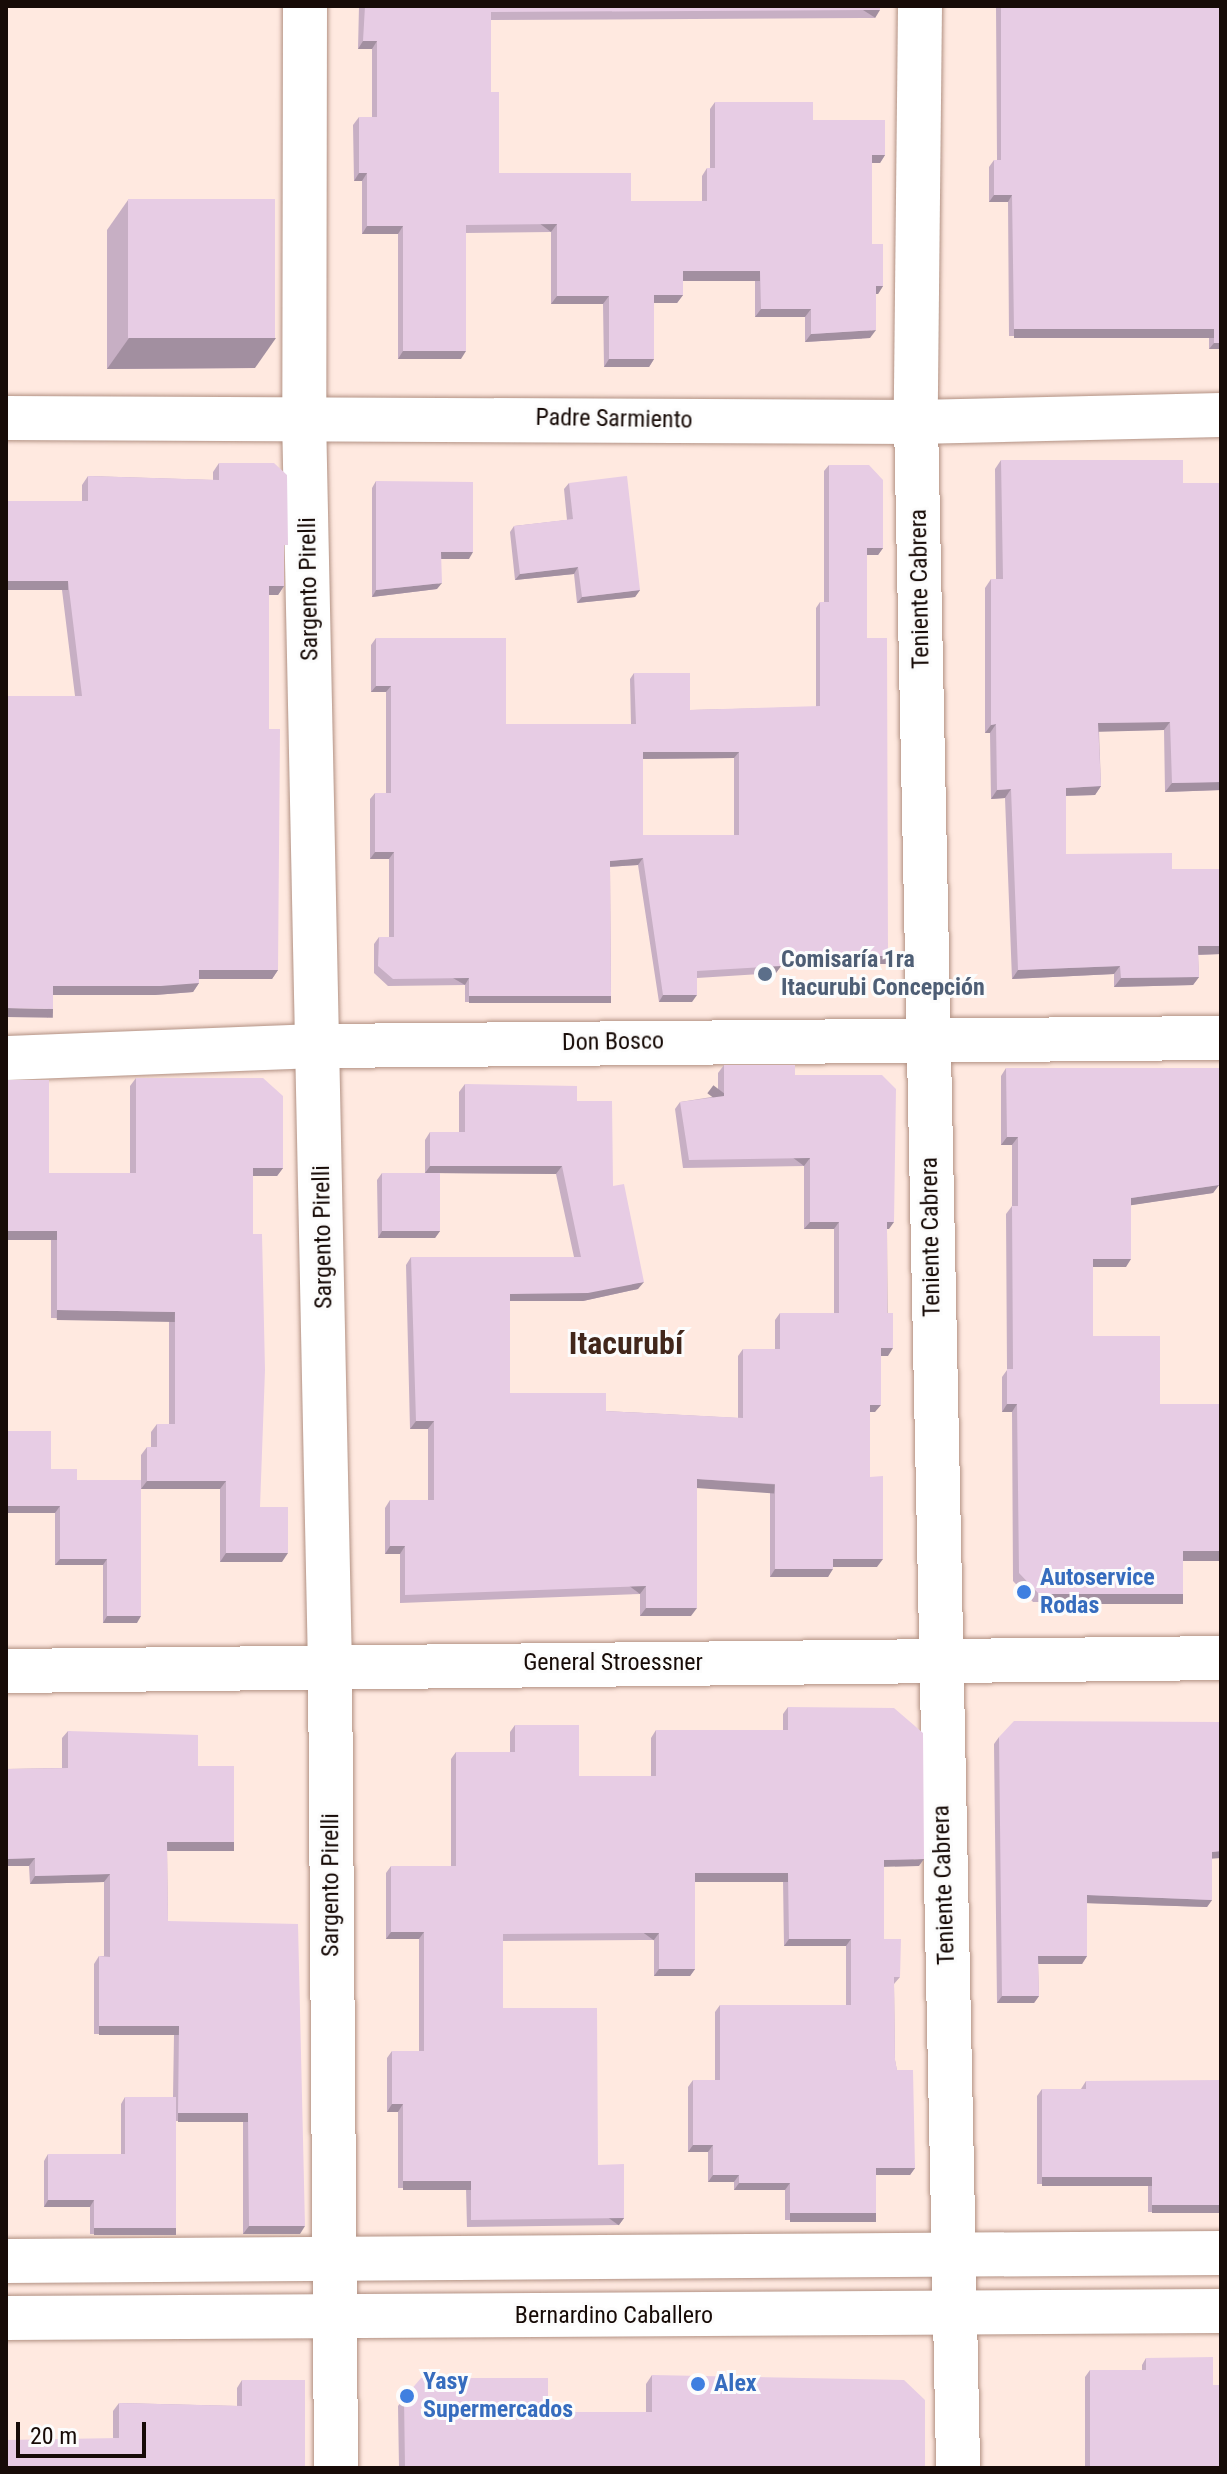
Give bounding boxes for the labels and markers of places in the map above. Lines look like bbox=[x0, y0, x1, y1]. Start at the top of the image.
place label: Comisaría 1ra Itacurubi Concepción bbox=[781, 946, 985, 1002]
marker: Comisaría 1ra Itacurubi Concepción bbox=[756, 965, 774, 983]
place label: Autoservice Rodas bbox=[1040, 1564, 1155, 1620]
marker: Autoservice Rodas bbox=[1015, 1583, 1033, 1601]
place label: Yasy Supermercados bbox=[423, 2368, 573, 2424]
place label: Alex bbox=[714, 2370, 757, 2398]
marker: Alex bbox=[689, 2375, 707, 2393]
marker: Yasy Supermercados bbox=[398, 2387, 416, 2405]

